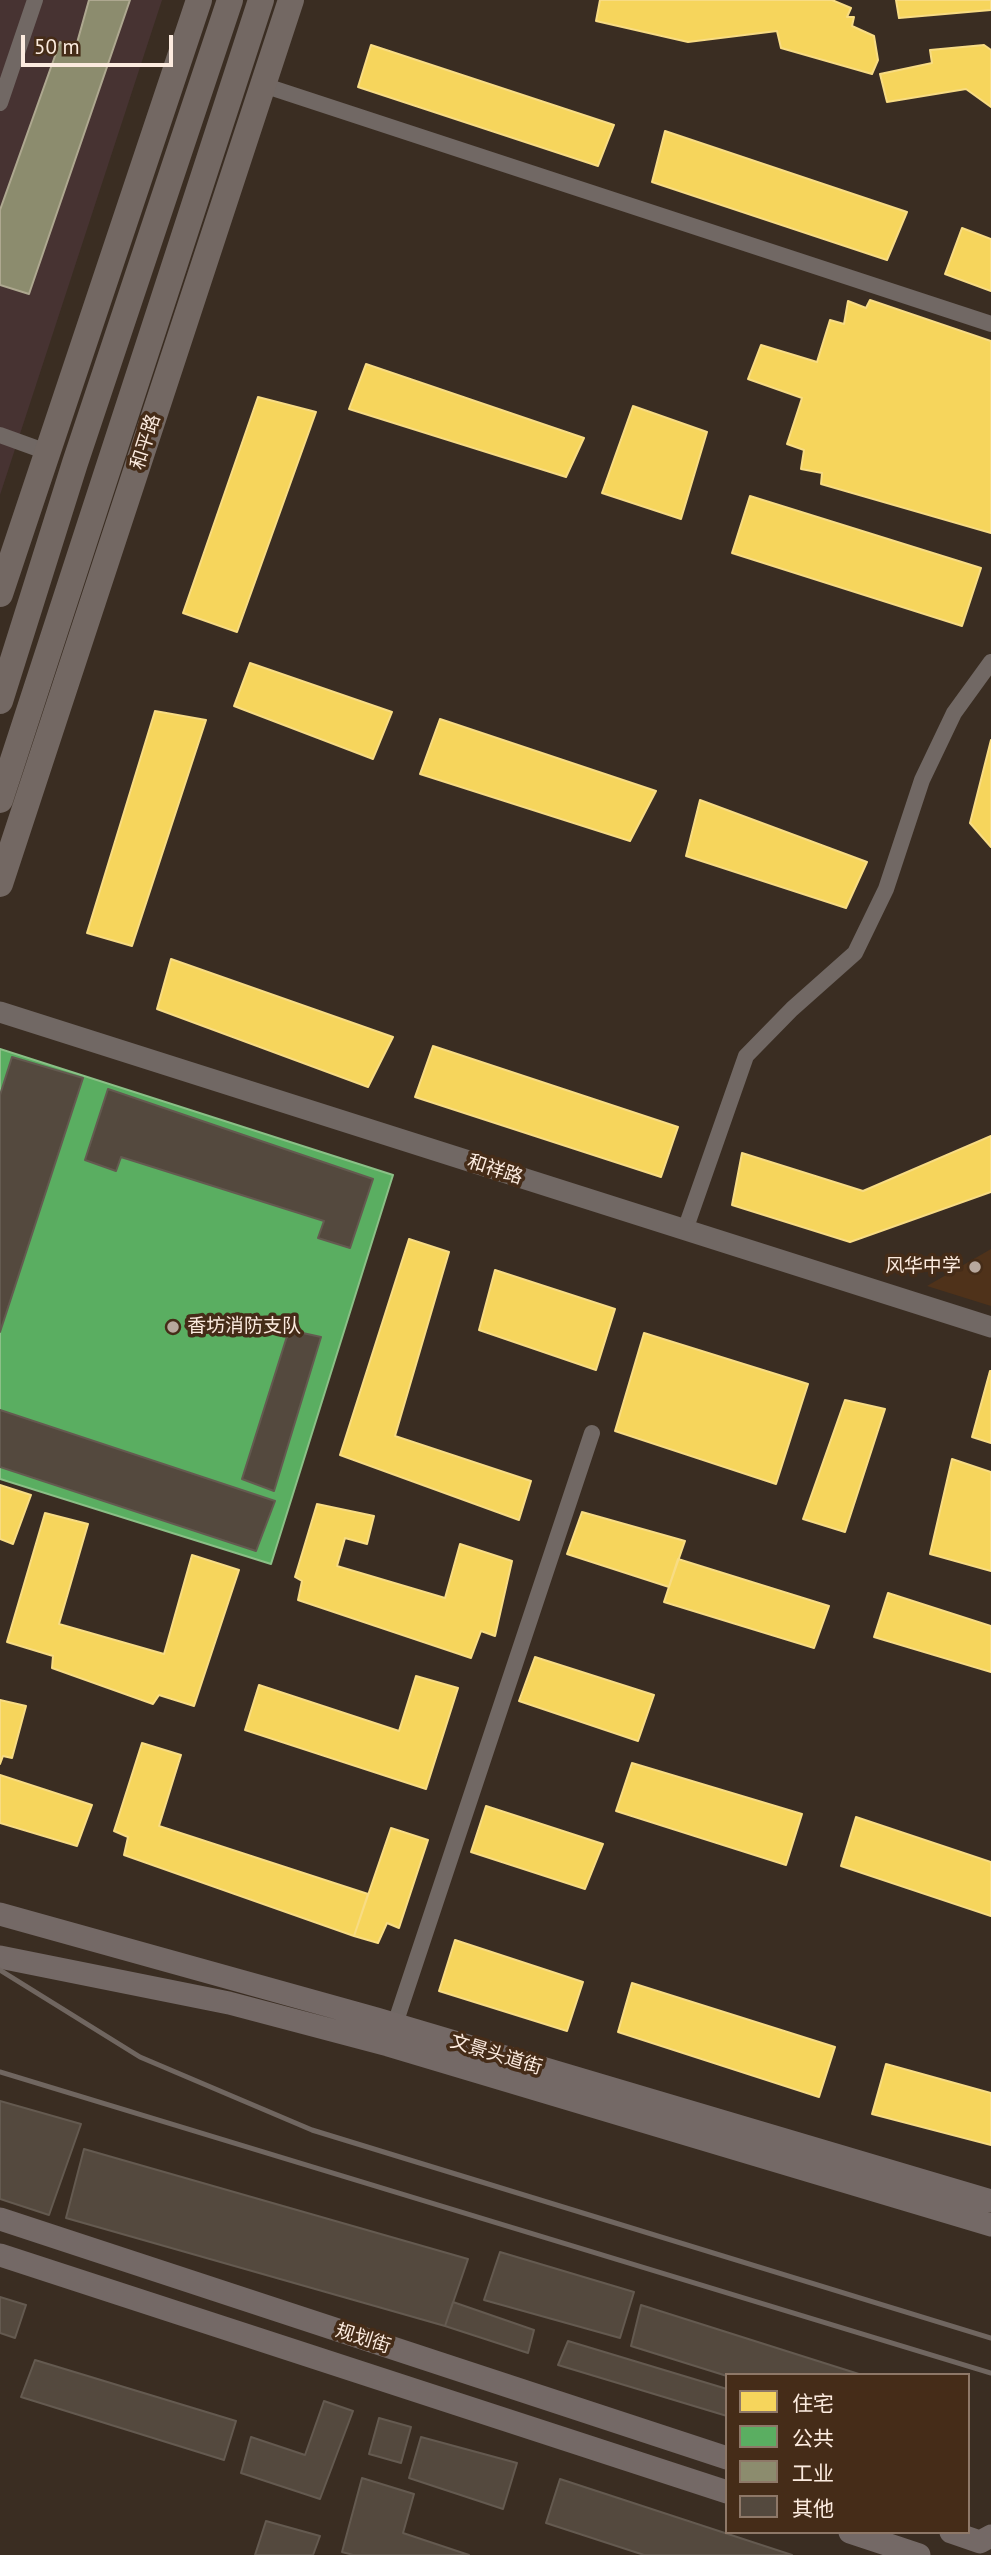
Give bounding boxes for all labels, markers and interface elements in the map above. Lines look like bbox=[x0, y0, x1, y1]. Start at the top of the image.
scale bar bbox=[24, 21, 177, 65]
text: 50 m bbox=[34, 33, 80, 60]
street label: 和平路 bbox=[126, 411, 166, 473]
street label: 和祥路 bbox=[464, 1150, 526, 1190]
place label: 风华中学 bbox=[885, 1256, 961, 1278]
marker: 风华中学 bbox=[967, 1259, 983, 1275]
place label: 香坊消防支队 bbox=[187, 1316, 301, 1338]
marker: 香坊消防支队 bbox=[165, 1319, 181, 1335]
street label: 文景头道街 bbox=[447, 2030, 545, 2080]
street label: 规划街 bbox=[332, 2319, 394, 2359]
legend bbox=[725, 2373, 970, 2534]
text: 住宅 bbox=[792, 2390, 834, 2417]
text: 公共 bbox=[792, 2425, 834, 2452]
text: 工业 bbox=[792, 2460, 834, 2487]
text: 其他 bbox=[792, 2495, 834, 2522]

